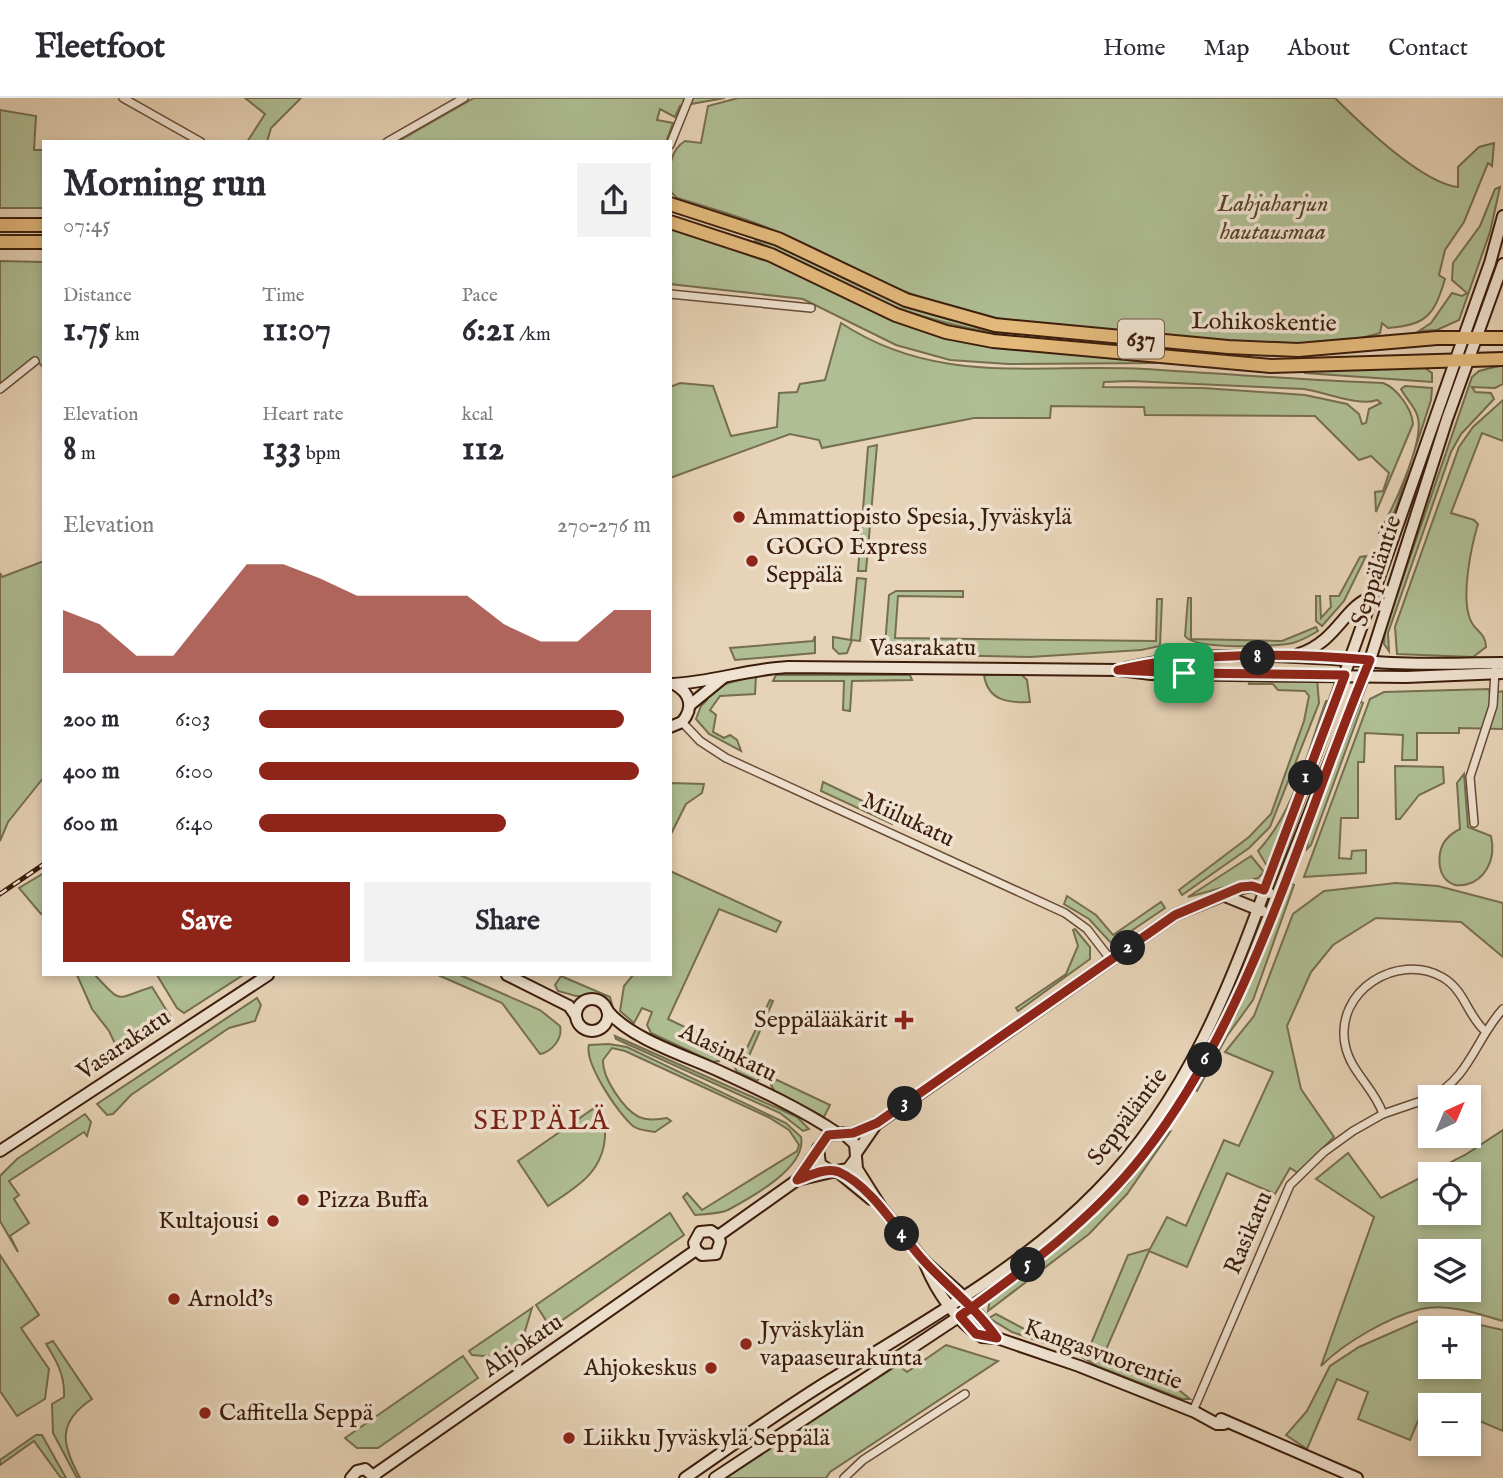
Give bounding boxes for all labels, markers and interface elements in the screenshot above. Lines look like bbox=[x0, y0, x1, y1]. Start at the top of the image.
text: Fleetfoot bbox=[35, 27, 165, 69]
text: Home bbox=[1103, 33, 1166, 64]
text: Map bbox=[1204, 33, 1250, 64]
text: About bbox=[1288, 33, 1350, 64]
text: Contact bbox=[1388, 33, 1468, 64]
text: Morning run bbox=[63, 161, 266, 209]
button: share bbox=[577, 163, 651, 237]
park label: Lahjaharjun hautausmaa bbox=[1217, 189, 1328, 248]
text: 07:45 bbox=[63, 211, 111, 240]
text: Distance bbox=[63, 284, 132, 308]
text: Time bbox=[262, 284, 305, 308]
text: Pace bbox=[462, 284, 498, 308]
street label: Lohikoskentie bbox=[1191, 306, 1337, 340]
text: 1.75 bbox=[63, 308, 111, 353]
text: 11:07 bbox=[262, 308, 331, 353]
text: 6:21 bbox=[462, 308, 515, 353]
road number: 637 bbox=[1118, 320, 1164, 358]
text: km bbox=[111, 323, 140, 347]
text: /km bbox=[515, 323, 551, 347]
text: Elevation bbox=[63, 403, 138, 427]
text: Heart rate bbox=[262, 403, 343, 427]
text: kcal bbox=[462, 403, 493, 427]
text: 8 bbox=[63, 427, 77, 472]
text: 133 bbox=[262, 427, 302, 472]
text: 112 bbox=[462, 427, 504, 472]
text: m bbox=[77, 442, 96, 466]
text: bpm bbox=[302, 442, 341, 466]
place label: Ammattiopisto Spesia, Jyväskylä bbox=[752, 502, 1072, 533]
marker: Ammattiopisto Spesia, Jyväskylä bbox=[731, 509, 747, 525]
text: Elevation bbox=[63, 511, 154, 540]
text: 270–276 m bbox=[557, 511, 651, 540]
street label: Seppäläntie bbox=[1344, 512, 1410, 630]
place label: GOGO Express Seppälä bbox=[766, 532, 927, 591]
marker: GOGO Express Seppälä bbox=[744, 553, 760, 569]
street label: Vasarakatu bbox=[869, 633, 976, 664]
pin: 8 bbox=[1240, 640, 1276, 676]
pin bbox=[1154, 643, 1214, 703]
text: 8 bbox=[1254, 645, 1261, 669]
icon: arrive bbox=[1165, 654, 1203, 692]
text: 200 m bbox=[63, 705, 119, 734]
text: 6:03 bbox=[175, 705, 211, 734]
text: 400 m bbox=[63, 757, 120, 786]
text: 6:00 bbox=[175, 757, 213, 786]
pin: 1 bbox=[1288, 760, 1324, 796]
text: 1 bbox=[1302, 765, 1309, 789]
street label: Miilukatu bbox=[857, 785, 959, 855]
text: 600 m bbox=[63, 809, 118, 838]
text: 6:40 bbox=[175, 809, 213, 838]
button: Save bbox=[63, 882, 350, 962]
button: Share bbox=[364, 882, 651, 962]
pin: 2 bbox=[1110, 930, 1146, 966]
text: 2 bbox=[1123, 935, 1132, 959]
street label: Vasarakatu bbox=[70, 1002, 177, 1088]
place label: Seppälääkärit bbox=[754, 1005, 888, 1036]
marker: Seppälääkärit bbox=[894, 1010, 914, 1030]
street label: Alasinkatu bbox=[673, 1016, 782, 1090]
pin: 6 bbox=[1188, 1042, 1222, 1077]
text: 6 bbox=[1200, 1047, 1209, 1071]
street label: Seppäläntie bbox=[1081, 1062, 1175, 1172]
north arrow bbox=[1418, 1085, 1480, 1148]
map controls bbox=[1418, 1085, 1481, 1456]
pin: 3 bbox=[888, 1086, 922, 1122]
text: 3 bbox=[901, 1091, 908, 1115]
district label: SEPPÄLÄ bbox=[473, 1104, 611, 1139]
button: locate bbox=[1418, 1162, 1481, 1225]
place label: Pizza Buffa bbox=[317, 1185, 429, 1216]
street label: Rasikatu bbox=[1218, 1187, 1280, 1279]
marker: Pizza Buffa bbox=[295, 1192, 311, 1208]
place label: Kultajousi bbox=[158, 1206, 259, 1237]
marker: Kultajousi bbox=[265, 1213, 281, 1229]
pin: 4 bbox=[884, 1216, 920, 1252]
text: 4 bbox=[897, 1221, 906, 1245]
button: layers bbox=[1418, 1239, 1481, 1302]
pin: 5 bbox=[1010, 1248, 1046, 1282]
text: 5 bbox=[1024, 1252, 1031, 1276]
place label: Arnold's bbox=[187, 1284, 273, 1315]
marker: Arnold's bbox=[166, 1291, 182, 1307]
street label: Ahjokatu bbox=[476, 1307, 569, 1385]
street label: Kangasvuorentie bbox=[1020, 1312, 1186, 1398]
place label: Jyväskylän vapaaseurakunta bbox=[757, 1315, 923, 1374]
button: + bbox=[1418, 1316, 1481, 1379]
marker: Jyväskylän vapaaseurakunta bbox=[738, 1336, 754, 1352]
place label: Ahjokeskus bbox=[583, 1353, 697, 1384]
marker: Ahjokeskus bbox=[703, 1360, 719, 1376]
button: − bbox=[1418, 1393, 1481, 1456]
place label: Caffitella Seppä bbox=[219, 1398, 374, 1429]
marker: Caffitella Seppä bbox=[197, 1405, 213, 1421]
place label: Liikku Jyväskylä Seppälä bbox=[583, 1423, 831, 1454]
marker: Liikku Jyväskylä Seppälä bbox=[561, 1430, 577, 1446]

